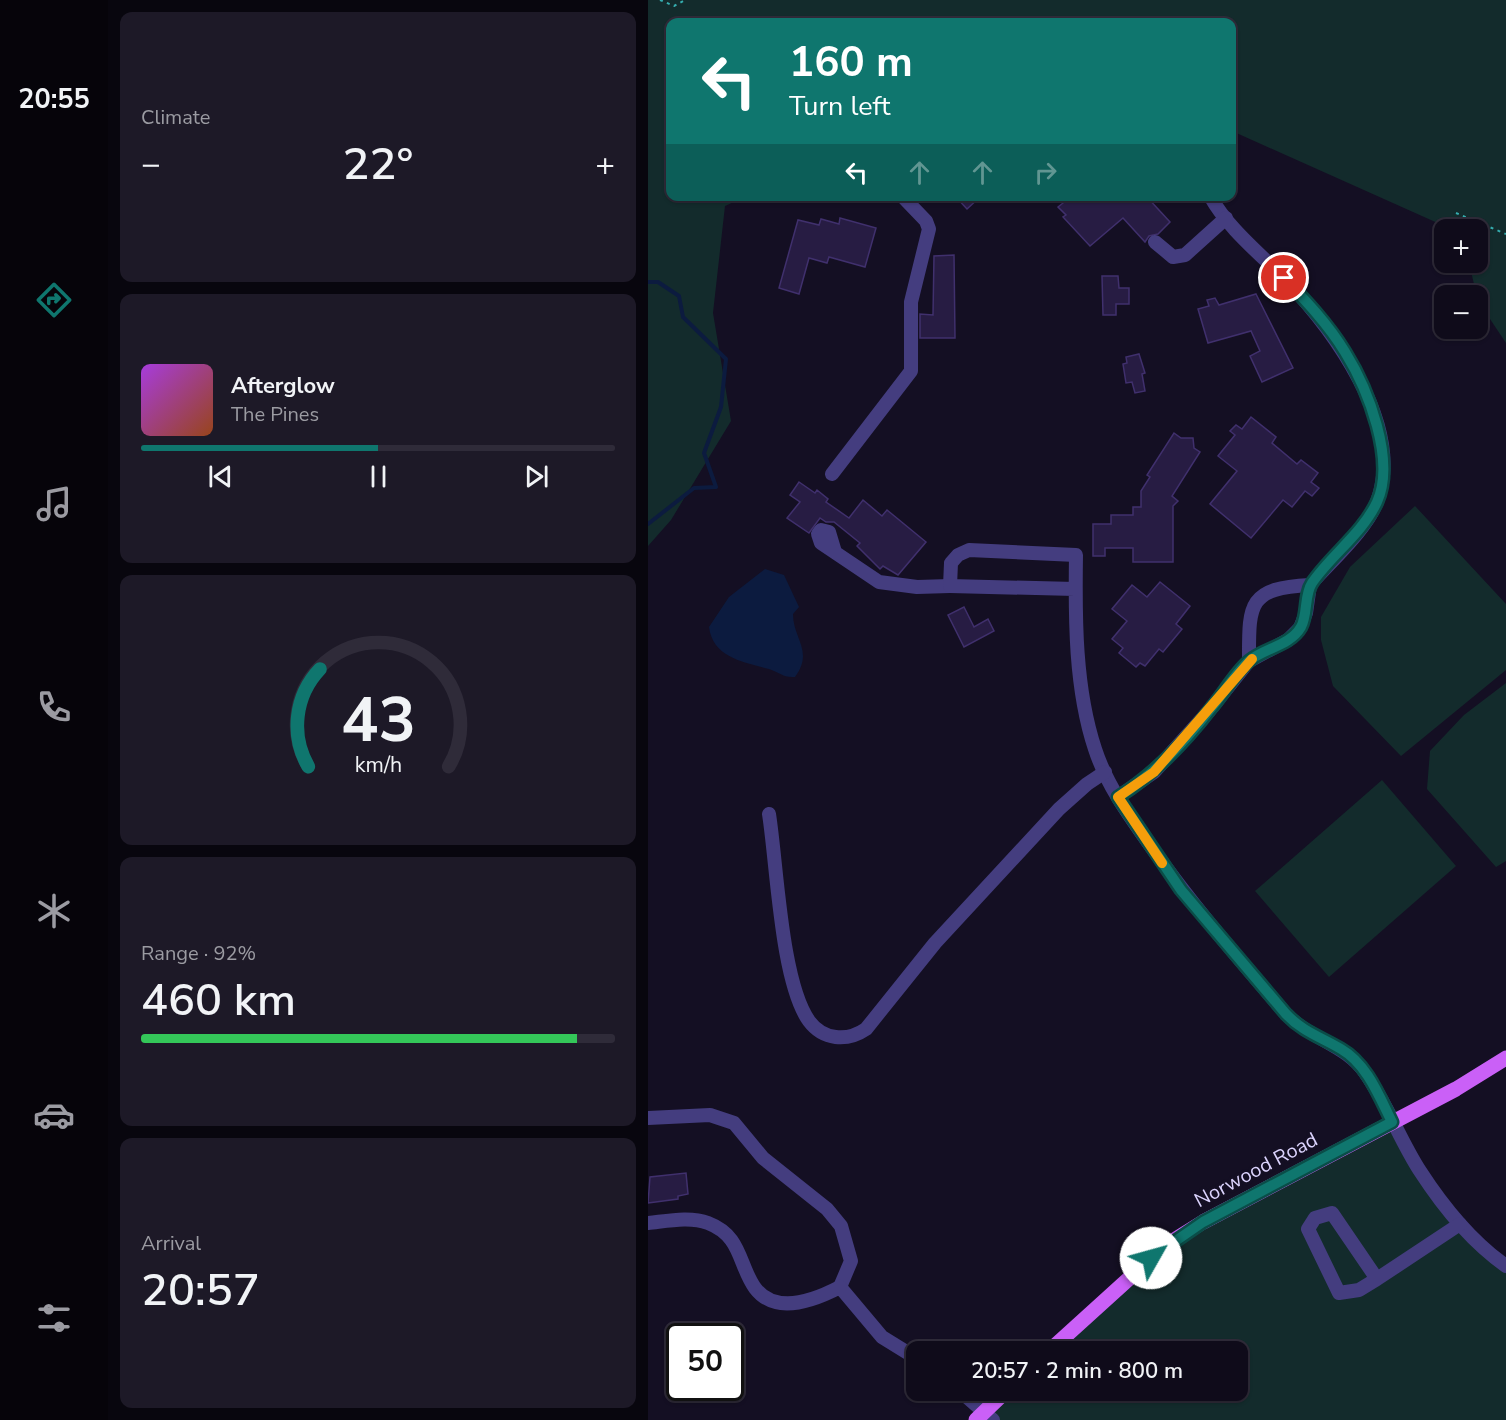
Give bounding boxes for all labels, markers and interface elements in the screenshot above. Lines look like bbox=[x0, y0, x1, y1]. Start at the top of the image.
text: 160 m bbox=[789, 34, 913, 91]
icon: left bbox=[690, 42, 768, 120]
text: 20:55 bbox=[18, 81, 90, 118]
text: Turn left bbox=[789, 88, 890, 125]
text: Climate bbox=[141, 104, 210, 131]
text: 22° bbox=[343, 134, 413, 195]
text: − bbox=[141, 142, 161, 187]
text: + bbox=[595, 142, 615, 187]
icon: left bbox=[840, 156, 873, 189]
icon: ahead bbox=[903, 156, 936, 189]
icon: ahead bbox=[966, 156, 999, 189]
icon: right bbox=[1029, 156, 1062, 189]
map controls bbox=[1434, 219, 1488, 339]
button: + bbox=[1434, 219, 1488, 273]
pin bbox=[1258, 252, 1309, 303]
icon: arrive bbox=[1267, 261, 1300, 294]
icon: directions bbox=[33, 279, 75, 321]
button: − bbox=[1434, 285, 1488, 339]
text: Afterglow bbox=[231, 371, 335, 401]
text: The Pines bbox=[231, 401, 319, 428]
icon: previous bbox=[204, 460, 237, 493]
icon: pause bbox=[362, 460, 395, 493]
icon: next bbox=[520, 460, 553, 493]
icon: music bbox=[33, 483, 75, 525]
text: 43 bbox=[341, 678, 415, 763]
icon: phone bbox=[33, 686, 75, 728]
text: km/h bbox=[354, 750, 402, 780]
icon: climate bbox=[33, 890, 75, 932]
text: Range · 92% bbox=[141, 940, 256, 967]
text: 460 km bbox=[141, 970, 296, 1031]
icon: car bbox=[33, 1094, 75, 1136]
street label: Norwood Road bbox=[1190, 1126, 1322, 1214]
position arrow bbox=[1119, 1226, 1183, 1290]
text: Arrival bbox=[141, 1230, 201, 1257]
text: 20:57 bbox=[141, 1260, 260, 1321]
icon: filters bbox=[33, 1297, 75, 1339]
speed limit sign: 50 bbox=[666, 1323, 744, 1401]
text: 20:57 · 2 min · 800 m bbox=[971, 1356, 1183, 1386]

